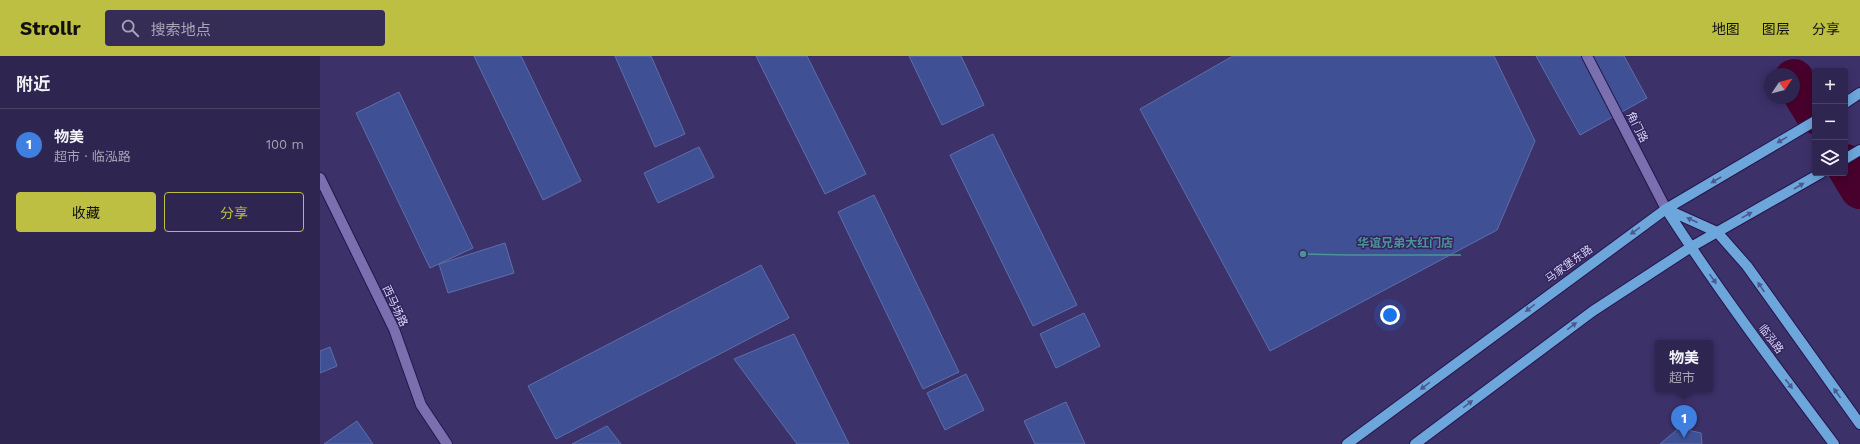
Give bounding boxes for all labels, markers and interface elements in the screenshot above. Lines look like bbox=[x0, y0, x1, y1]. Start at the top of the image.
search box bbox=[105, 10, 385, 46]
text: Strollr bbox=[20, 17, 81, 40]
icon: search bbox=[119, 17, 141, 39]
text: 搜索地点 bbox=[151, 21, 211, 39]
text: 地图 bbox=[1712, 21, 1740, 37]
text: 图层 bbox=[1762, 21, 1790, 37]
text: 分享 bbox=[1812, 21, 1840, 37]
north arrow bbox=[1764, 68, 1800, 104]
map controls bbox=[1812, 68, 1848, 176]
button: + bbox=[1812, 68, 1848, 104]
text: 附近 bbox=[16, 74, 50, 94]
button: − bbox=[1812, 104, 1848, 140]
street label: 角门路 bbox=[1624, 109, 1650, 145]
text: 物美 bbox=[54, 128, 84, 146]
text: 1 bbox=[26, 137, 32, 152]
text: 100 m bbox=[266, 137, 304, 152]
one-way arrow bbox=[1776, 137, 1788, 144]
button: layers bbox=[1812, 140, 1848, 176]
text: 超市 · 临泓路 bbox=[54, 149, 131, 164]
one-way arrow bbox=[1710, 176, 1722, 183]
one-way arrow bbox=[1794, 182, 1804, 190]
button: 收藏 bbox=[16, 192, 156, 232]
button: 分享 bbox=[164, 192, 304, 232]
one-way arrow bbox=[1741, 212, 1753, 219]
one-way arrow bbox=[1686, 217, 1697, 223]
one-way arrow bbox=[1629, 227, 1640, 235]
callout: 华谊兄弟大红门店 bbox=[1349, 231, 1461, 255]
text: 华谊兄弟大红门店 bbox=[1357, 236, 1453, 250]
street label: 马家堡东路 bbox=[1543, 243, 1595, 285]
one-way arrow bbox=[1709, 274, 1717, 284]
one-way arrow bbox=[1757, 282, 1765, 292]
street label: 西马场路 bbox=[380, 283, 410, 329]
one-way arrow bbox=[1524, 304, 1535, 312]
your location bbox=[1380, 305, 1400, 325]
one-way arrow bbox=[1567, 322, 1578, 330]
street label: 临泓路 bbox=[1756, 322, 1786, 356]
popup bbox=[1655, 340, 1713, 392]
text: 物美 bbox=[1669, 349, 1699, 367]
text: 超市 bbox=[1669, 370, 1695, 385]
one-way arrow bbox=[1785, 379, 1793, 389]
one-way arrow bbox=[1420, 382, 1431, 390]
one-way arrow bbox=[1833, 387, 1841, 398]
one-way arrow bbox=[1463, 400, 1474, 408]
pin: 1 bbox=[1671, 405, 1697, 438]

